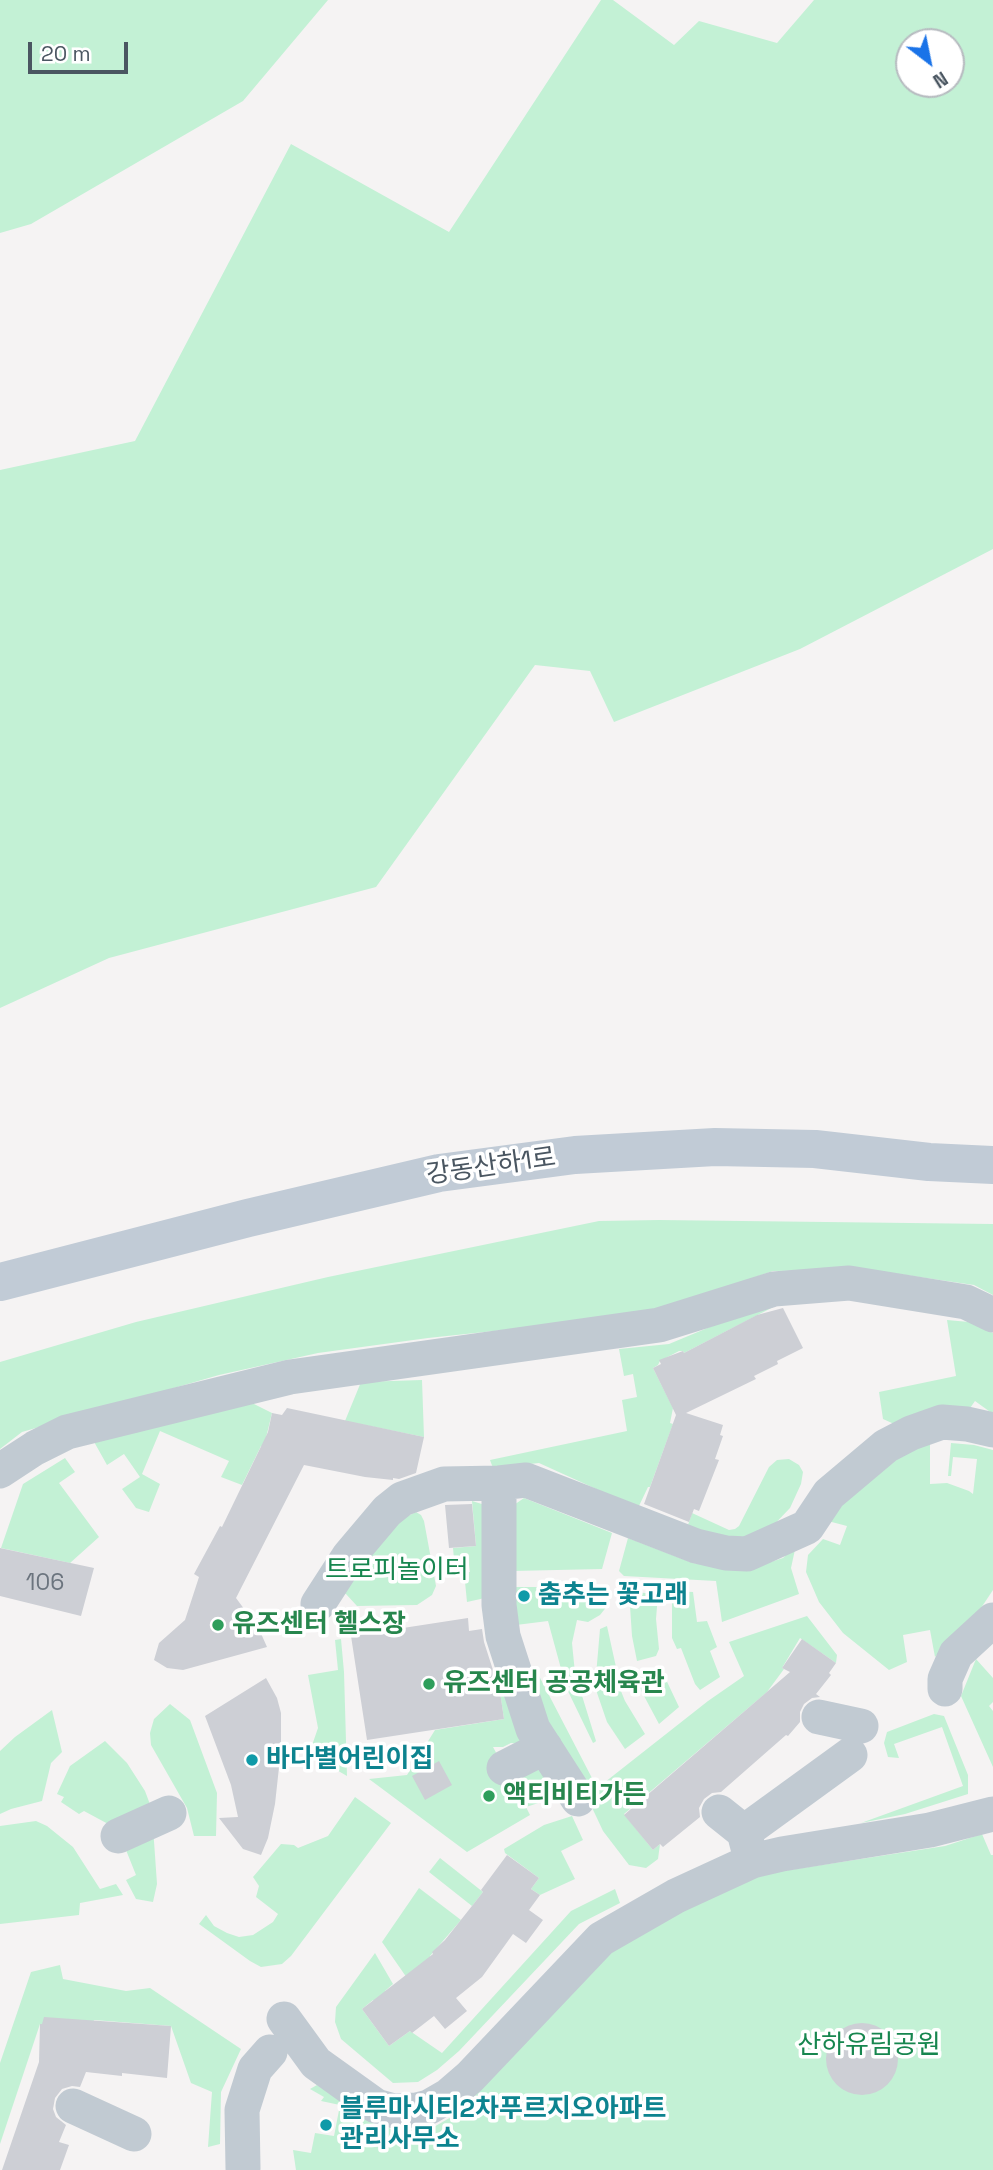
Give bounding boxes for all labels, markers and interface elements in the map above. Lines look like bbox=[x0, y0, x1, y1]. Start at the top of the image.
scale bar bbox=[32, 28, 131, 72]
north arrow bbox=[895, 28, 965, 98]
text: 20 m bbox=[41, 40, 91, 67]
text: N bbox=[928, 66, 952, 94]
street label: 강동산하1로 bbox=[424, 1142, 558, 1192]
park label: 트로피놀이터 bbox=[325, 1555, 469, 1587]
house number: 106 bbox=[26, 1570, 64, 1598]
place label: 춤추는 꽃고래 bbox=[538, 1580, 688, 1612]
marker: 춤추는 꽃고래 bbox=[516, 1588, 532, 1604]
place label: 유즈센터 헬스장 bbox=[232, 1609, 406, 1641]
marker: 유즈센터 헬스장 bbox=[210, 1617, 226, 1633]
place label: 유즈센터 공공체육관 bbox=[443, 1668, 665, 1700]
marker: 유즈센터 공공체육관 bbox=[421, 1676, 437, 1692]
place label: 바다별어린이집 bbox=[266, 1744, 433, 1776]
marker: 바다별어린이집 bbox=[244, 1752, 260, 1768]
place label: 액티비티가든 bbox=[503, 1780, 647, 1812]
marker: 액티비티가든 bbox=[481, 1788, 497, 1804]
park label: 산하유림공원 bbox=[797, 2030, 941, 2062]
place label: 블루마시티2차푸르지오아파트 관리사무소 bbox=[340, 2094, 666, 2156]
marker: 블루마시티2차푸르지오아파트 관리사무소 bbox=[318, 2117, 334, 2133]

